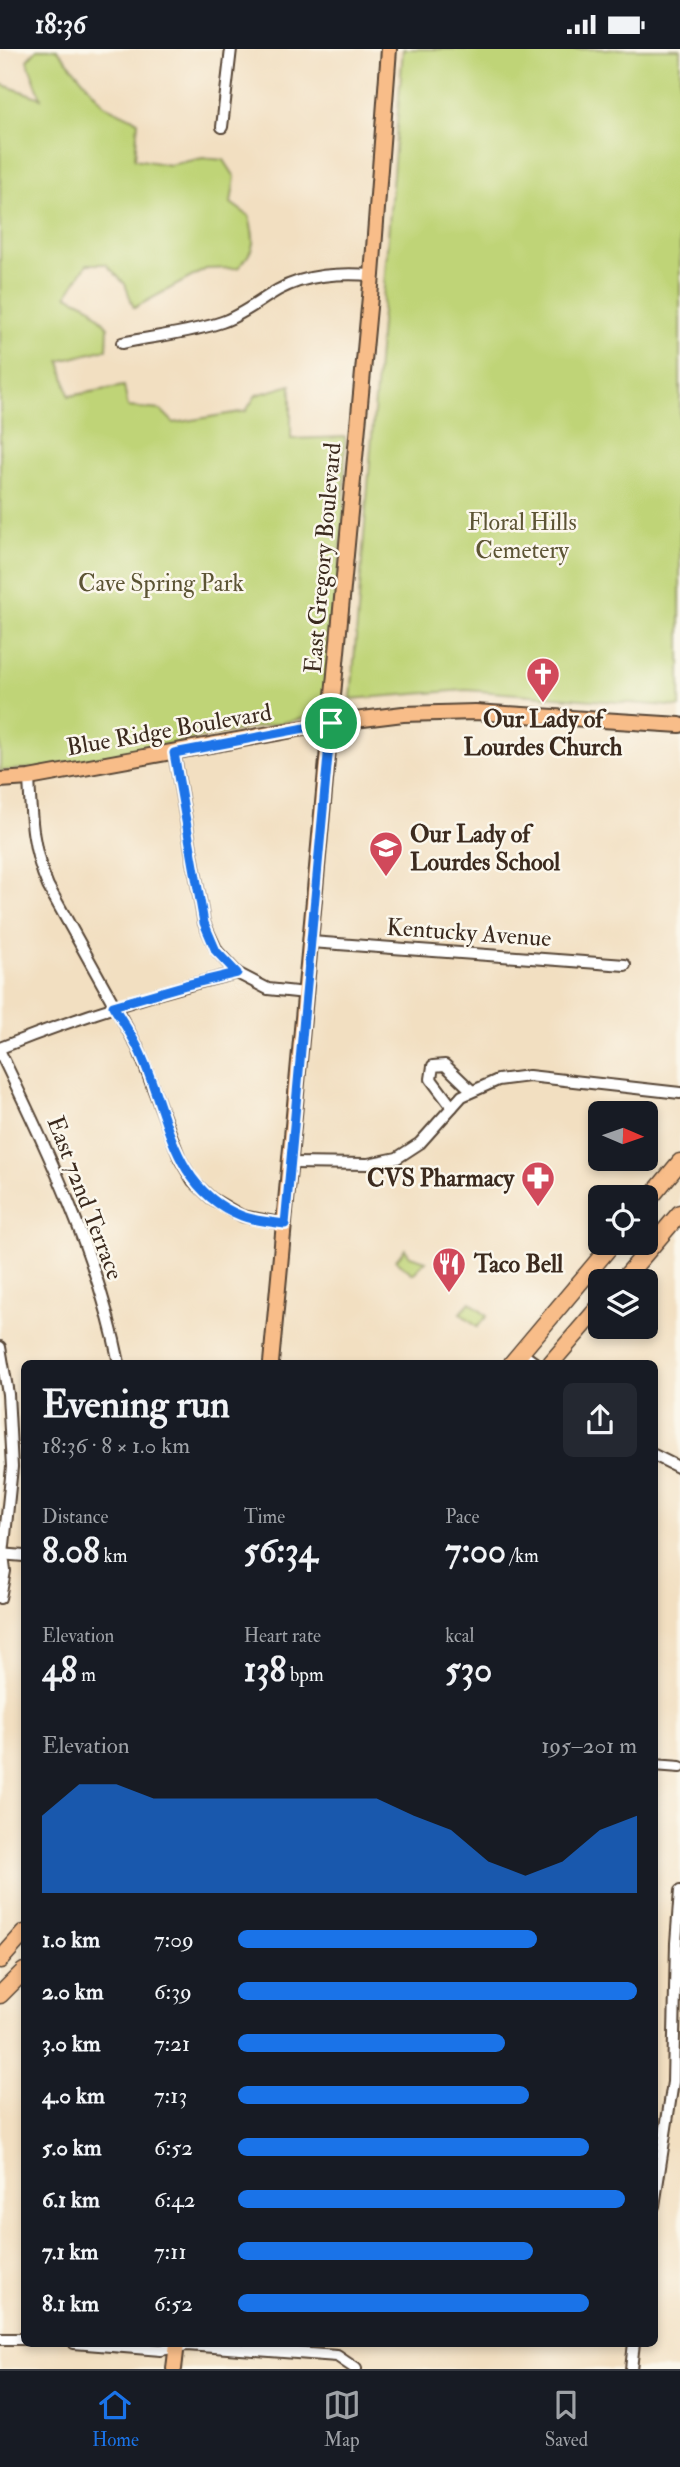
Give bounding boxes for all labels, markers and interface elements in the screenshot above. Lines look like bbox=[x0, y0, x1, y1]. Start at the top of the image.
text: 18:36 bbox=[35, 9, 86, 41]
street label: East Gregory Boulevard bbox=[297, 441, 349, 675]
park label: Floral Hills Cemetery bbox=[467, 507, 577, 566]
park label: Cave Spring Park bbox=[78, 568, 244, 599]
church icon: Our Lady of Lourdes Church bbox=[524, 655, 562, 704]
pin bbox=[301, 693, 361, 753]
street label: Blue Ridge Boulevard bbox=[64, 697, 274, 763]
icon: arrive bbox=[312, 704, 350, 742]
place label: Our Lady of Lourdes Church bbox=[464, 704, 623, 763]
place label: Our Lady of Lourdes School bbox=[410, 819, 561, 878]
school or university icon: Our Lady of Lourdes School bbox=[367, 829, 405, 878]
street label: Kentucky Avenue bbox=[386, 912, 552, 954]
north arrow bbox=[588, 1101, 658, 1171]
map controls bbox=[588, 1101, 658, 1339]
street label: East 72nd Terrace bbox=[40, 1112, 130, 1284]
pharmacy icon: CVS Pharmacy bbox=[519, 1159, 557, 1208]
place label: CVS Pharmacy bbox=[367, 1163, 515, 1194]
button: locate bbox=[588, 1185, 658, 1255]
restaurant icon: Taco Bell bbox=[430, 1245, 468, 1294]
place label: Taco Bell bbox=[473, 1249, 564, 1280]
button: layers bbox=[588, 1269, 658, 1339]
text: Evening run bbox=[42, 1381, 230, 1429]
button: share bbox=[563, 1383, 637, 1457]
text: 18:36 · 8 × 1.0 km bbox=[42, 1431, 190, 1460]
text: Distance bbox=[42, 1505, 108, 1529]
text: Time bbox=[244, 1505, 285, 1529]
text: Pace bbox=[445, 1505, 479, 1529]
text: 8.08 bbox=[42, 1529, 100, 1573]
text: 56:34 bbox=[244, 1529, 317, 1573]
text: 7:00 bbox=[445, 1529, 506, 1573]
text: km bbox=[100, 1544, 127, 1568]
text: /km bbox=[506, 1544, 539, 1568]
text: Elevation bbox=[42, 1624, 114, 1648]
text: Heart rate bbox=[244, 1624, 321, 1648]
text: kcal bbox=[445, 1624, 474, 1648]
text: 48 bbox=[42, 1648, 77, 1692]
text: 138 bbox=[244, 1648, 286, 1692]
text: 530 bbox=[445, 1648, 492, 1692]
text: m bbox=[77, 1663, 96, 1687]
text: bpm bbox=[286, 1663, 324, 1687]
text: Elevation bbox=[42, 1731, 130, 1760]
text: 195–201 m bbox=[541, 1731, 637, 1760]
text: 1.0 km bbox=[42, 1925, 100, 1954]
text: 7:09 bbox=[154, 1925, 194, 1954]
text: 2.0 km bbox=[42, 1977, 104, 2006]
text: 6:39 bbox=[154, 1977, 192, 2006]
text: 3.0 km bbox=[42, 2029, 101, 2058]
text: 7:21 bbox=[154, 2029, 190, 2058]
text: 4.0 km bbox=[42, 2081, 105, 2110]
text: 7:13 bbox=[154, 2081, 187, 2110]
text: 5.0 km bbox=[42, 2133, 102, 2162]
text: 6:52 bbox=[154, 2133, 193, 2162]
text: 6.1 km bbox=[42, 2185, 100, 2214]
text: 6:42 bbox=[154, 2185, 195, 2214]
text: 7.1 km bbox=[42, 2237, 98, 2266]
text: 7:11 bbox=[154, 2237, 187, 2266]
text: 8.1 km bbox=[42, 2289, 99, 2318]
text: 6:52 bbox=[154, 2289, 193, 2318]
tab: Home bbox=[92, 2386, 139, 2452]
tab: Map bbox=[323, 2386, 361, 2452]
tab: Saved bbox=[545, 2386, 588, 2452]

